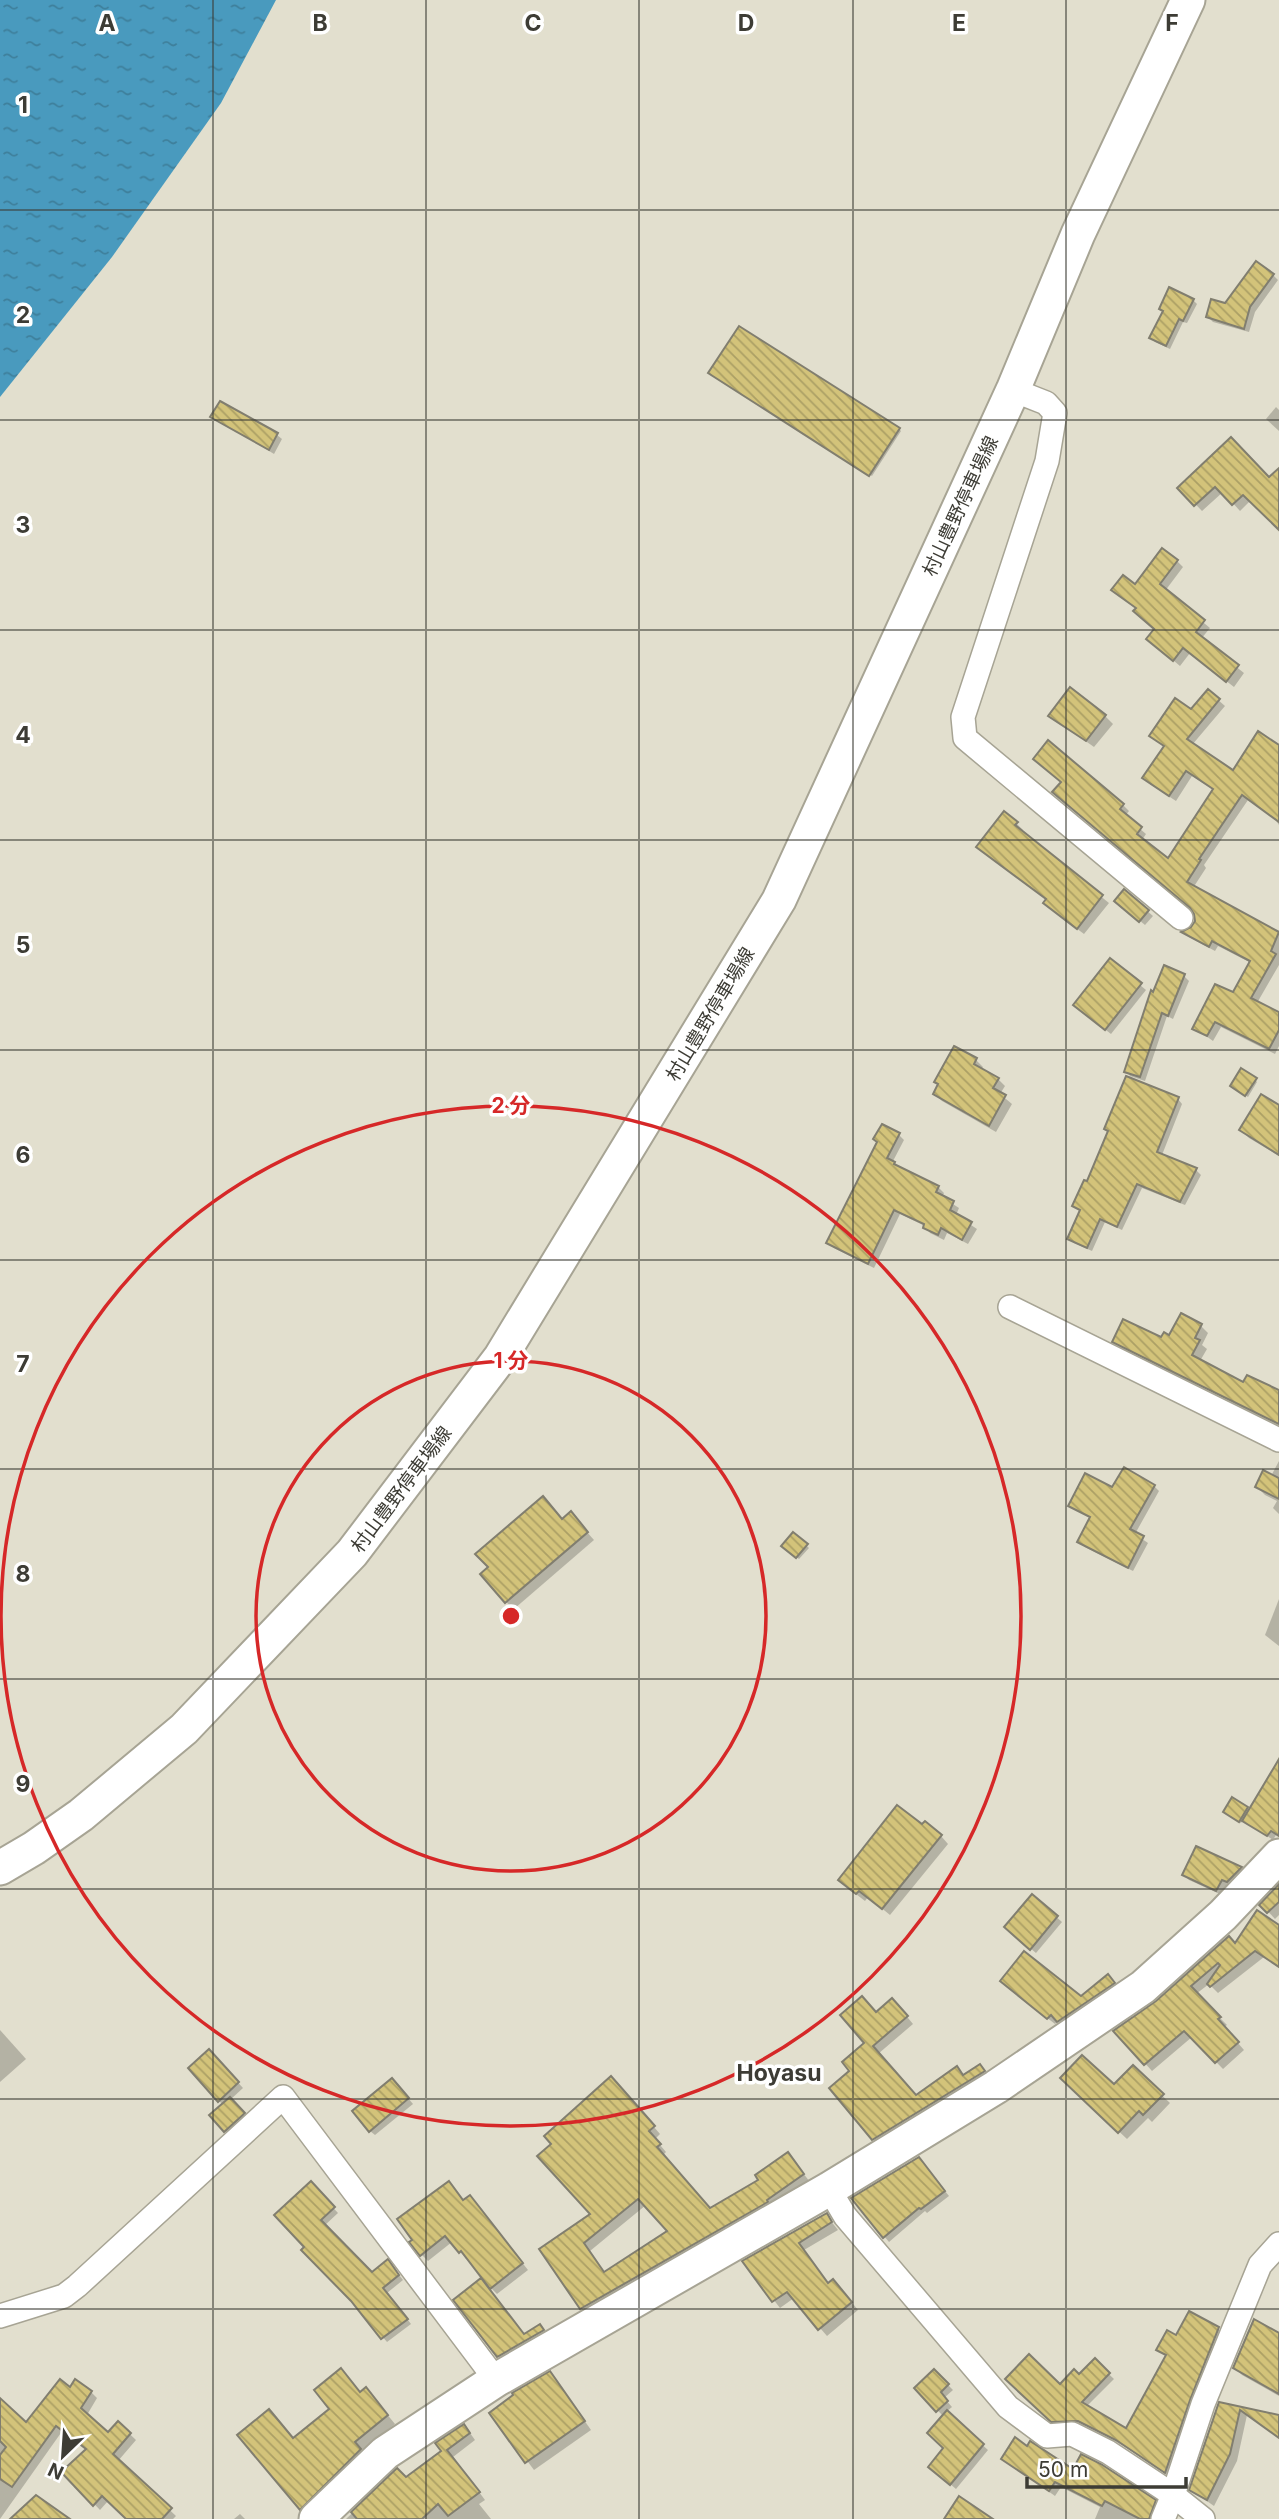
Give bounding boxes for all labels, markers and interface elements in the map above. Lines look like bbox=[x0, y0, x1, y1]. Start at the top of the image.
text: A bbox=[98, 9, 116, 37]
text: B bbox=[312, 9, 328, 37]
text: C bbox=[524, 9, 542, 37]
text: D bbox=[738, 9, 754, 37]
text: E bbox=[952, 9, 966, 37]
text: F bbox=[1165, 9, 1179, 37]
text: 1 bbox=[18, 91, 28, 119]
text: 2 bbox=[16, 301, 30, 329]
street label: 村山豊野停車場線 bbox=[918, 432, 1003, 580]
text: 3 bbox=[16, 511, 30, 539]
text: 4 bbox=[15, 721, 31, 749]
text: 5 bbox=[16, 931, 30, 959]
street label: 村山豊野停車場線 bbox=[661, 943, 759, 1085]
text: 2 分 bbox=[491, 1093, 531, 1118]
text: 6 bbox=[16, 1141, 30, 1169]
text: 1 分 bbox=[493, 1348, 529, 1373]
text: 7 bbox=[16, 1350, 30, 1378]
street label: 村山豊野停車場線 bbox=[346, 1422, 456, 1557]
text: 8 bbox=[16, 1560, 30, 1588]
centre of rings bbox=[499, 1604, 523, 1628]
text: 9 bbox=[16, 1770, 30, 1798]
district label: Hoyasu bbox=[736, 2059, 822, 2087]
north arrow bbox=[28, 2421, 98, 2491]
scale bar bbox=[1027, 2446, 1186, 2490]
text: N bbox=[45, 2457, 67, 2484]
text: 50 m bbox=[1038, 2457, 1088, 2482]

